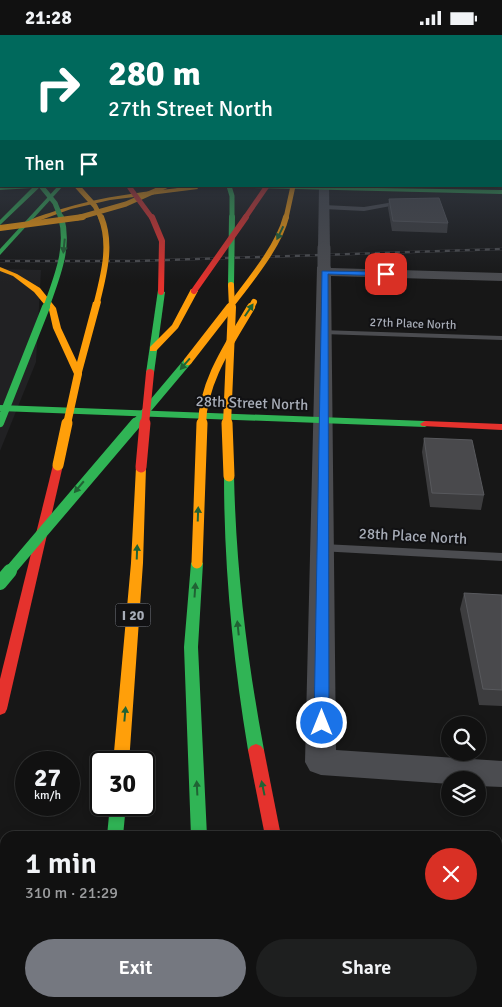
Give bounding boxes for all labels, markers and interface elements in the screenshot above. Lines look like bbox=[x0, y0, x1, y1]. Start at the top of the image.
text: 21:28 bbox=[25, 6, 72, 30]
text: 280 m bbox=[108, 52, 201, 95]
icon: right bbox=[25, 55, 90, 120]
text: 27th Street North bbox=[108, 95, 273, 122]
icon: arrive bbox=[75, 150, 103, 178]
text: Then bbox=[25, 152, 65, 176]
one-way arrow bbox=[276, 226, 284, 240]
one-way arrow bbox=[60, 238, 68, 254]
pin bbox=[365, 253, 407, 295]
icon: arrive bbox=[372, 260, 400, 288]
one-way arrow bbox=[244, 304, 254, 317]
street label: 27th Place North bbox=[369, 315, 457, 333]
one-way arrow bbox=[179, 358, 191, 370]
street label: 28th Street North bbox=[195, 392, 309, 414]
one-way arrow bbox=[73, 481, 85, 493]
one-way arrow bbox=[195, 506, 203, 522]
street label: 28th Place North bbox=[358, 524, 468, 548]
one-way arrow bbox=[134, 544, 142, 560]
one-way arrow bbox=[191, 582, 199, 598]
road number: I 20 bbox=[116, 603, 150, 627]
one-way arrow bbox=[234, 620, 242, 636]
position arrow bbox=[295, 696, 347, 748]
one-way arrow bbox=[121, 706, 129, 722]
map controls bbox=[441, 716, 486, 816]
button: search bbox=[441, 716, 486, 761]
speed limit sign: 30 bbox=[90, 751, 155, 816]
text: 27 bbox=[34, 762, 61, 793]
button: layers bbox=[441, 771, 486, 816]
one-way arrow bbox=[193, 779, 201, 795]
one-way arrow bbox=[259, 781, 267, 796]
text: km/h bbox=[34, 788, 61, 803]
text: 1 min bbox=[25, 845, 97, 882]
button: close bbox=[425, 848, 477, 900]
text: 310 m · 21:29 bbox=[25, 883, 118, 903]
button: Exit bbox=[25, 939, 246, 997]
button: Share bbox=[256, 939, 477, 997]

